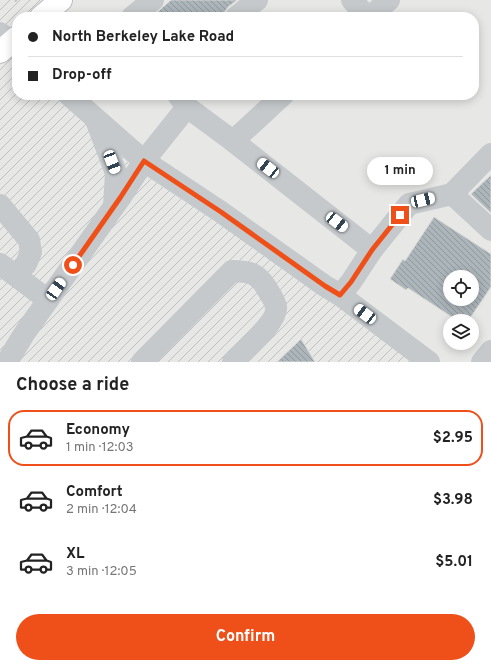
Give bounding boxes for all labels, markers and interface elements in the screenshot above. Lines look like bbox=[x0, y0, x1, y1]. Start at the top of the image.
text: North Berkeley Lake Road bbox=[52, 28, 234, 47]
text: Drop-off bbox=[52, 66, 112, 85]
car bbox=[102, 149, 122, 175]
car bbox=[255, 156, 281, 180]
callout: 1 min bbox=[367, 157, 433, 185]
text: 1 min bbox=[384, 163, 416, 179]
car bbox=[410, 191, 436, 209]
route end bbox=[391, 206, 409, 224]
car bbox=[324, 210, 350, 234]
route start bbox=[64, 256, 82, 274]
map controls bbox=[443, 270, 479, 350]
button: locate bbox=[443, 270, 479, 306]
car bbox=[44, 276, 68, 302]
car bbox=[352, 302, 378, 326]
button: layers bbox=[443, 314, 479, 350]
text: Choose a ride bbox=[16, 374, 129, 397]
icon: car bbox=[18, 420, 54, 456]
text: Economy bbox=[66, 421, 130, 440]
text: $2.95 bbox=[433, 429, 473, 448]
text: 1 min · 12:03 bbox=[66, 440, 134, 456]
icon: car bbox=[18, 482, 54, 518]
text: Comfort bbox=[66, 483, 123, 502]
text: $3.98 bbox=[433, 491, 473, 510]
text: 2 min · 12:04 bbox=[66, 502, 137, 518]
icon: car bbox=[18, 544, 54, 580]
text: XL bbox=[66, 545, 84, 564]
text: $5.01 bbox=[435, 553, 473, 572]
text: 3 min · 12:05 bbox=[66, 564, 137, 580]
button: Confirm bbox=[16, 614, 475, 660]

